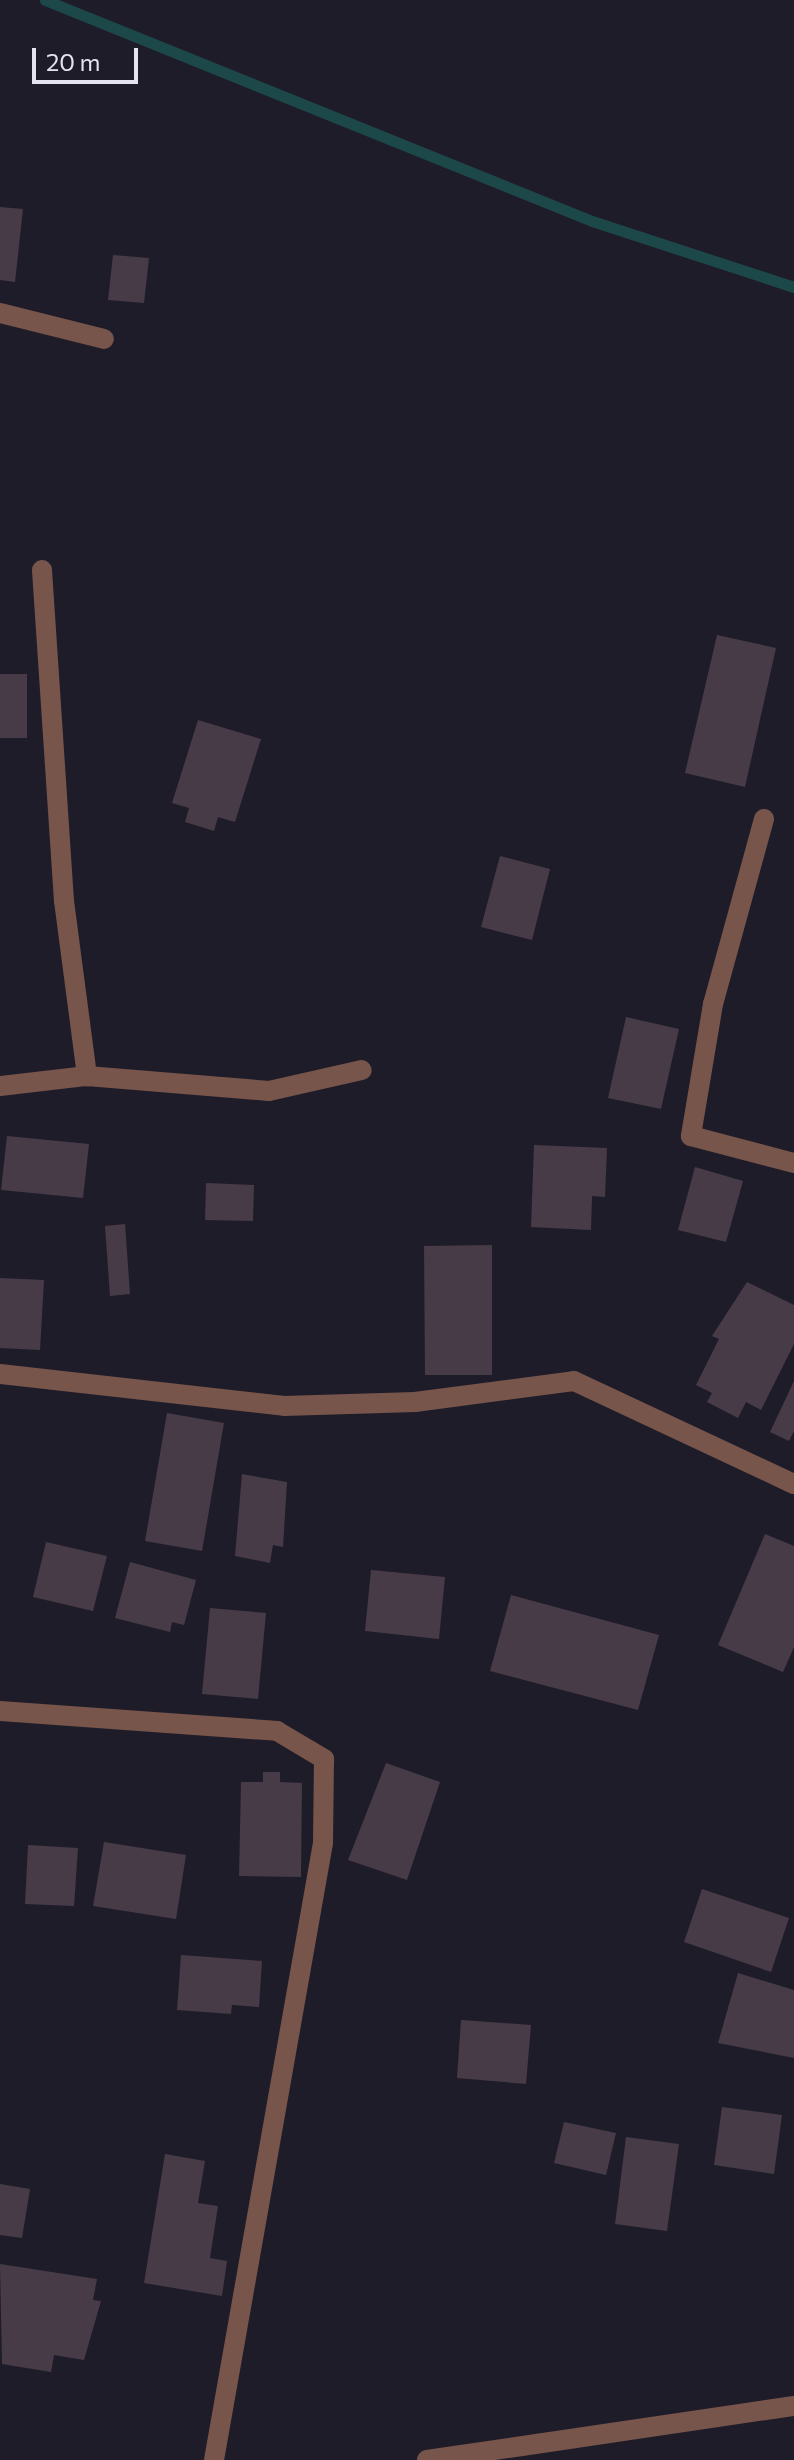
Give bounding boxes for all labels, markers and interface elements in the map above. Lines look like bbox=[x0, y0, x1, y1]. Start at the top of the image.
scale bar bbox=[36, 32, 142, 82]
text: 20 m bbox=[46, 47, 100, 76]

